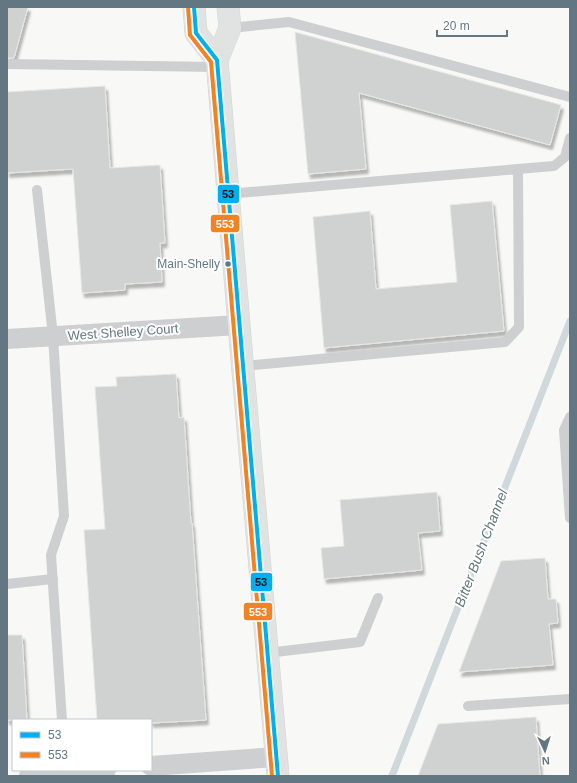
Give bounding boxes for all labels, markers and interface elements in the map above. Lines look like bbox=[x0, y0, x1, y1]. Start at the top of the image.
scale bar bbox=[437, 12, 507, 38]
text: 20 m bbox=[443, 19, 470, 33]
line badge: 53 bbox=[217, 184, 240, 204]
text: 53 bbox=[222, 188, 234, 200]
line badge: 553 bbox=[210, 214, 240, 233]
text: 553 bbox=[216, 218, 234, 230]
place label: Main-Shelly bbox=[157, 257, 220, 271]
marker: Main-Shelly bbox=[223, 259, 233, 269]
street label: West Shelley Court bbox=[67, 321, 179, 343]
water label: Bitter Bush Channel bbox=[451, 486, 511, 609]
line badge: 53 bbox=[250, 572, 273, 592]
text: 53 bbox=[255, 576, 267, 588]
line badge: 553 bbox=[243, 602, 273, 621]
text: 553 bbox=[249, 606, 267, 618]
legend bbox=[12, 719, 152, 771]
text: 53 bbox=[48, 728, 62, 742]
north arrow bbox=[525, 731, 565, 771]
text: 553 bbox=[48, 748, 68, 762]
text: N bbox=[541, 755, 550, 767]

